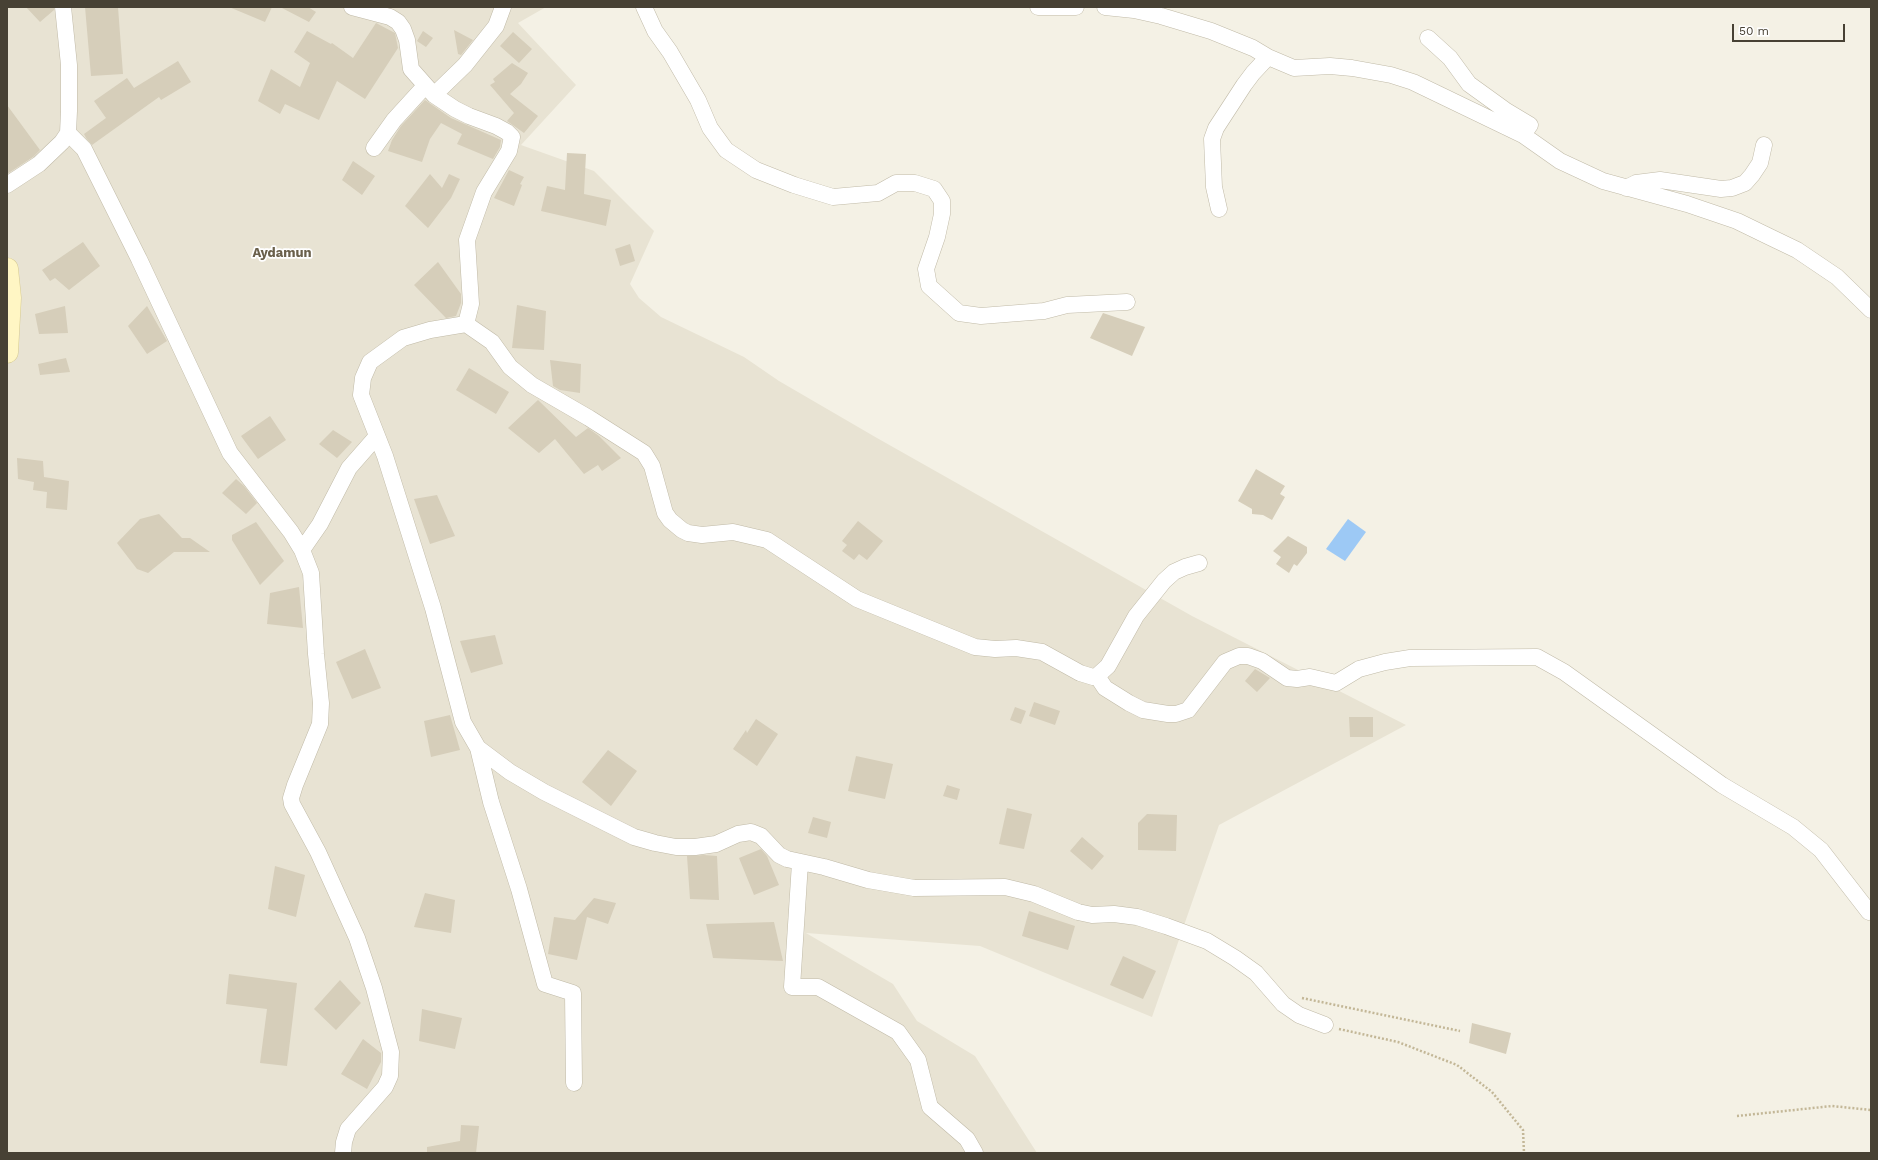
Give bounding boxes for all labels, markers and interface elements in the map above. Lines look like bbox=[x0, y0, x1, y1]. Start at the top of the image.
scale bar bbox=[1734, 16, 1847, 42]
text: 50 m bbox=[1739, 24, 1769, 38]
district label: Aydamun bbox=[252, 245, 312, 261]

